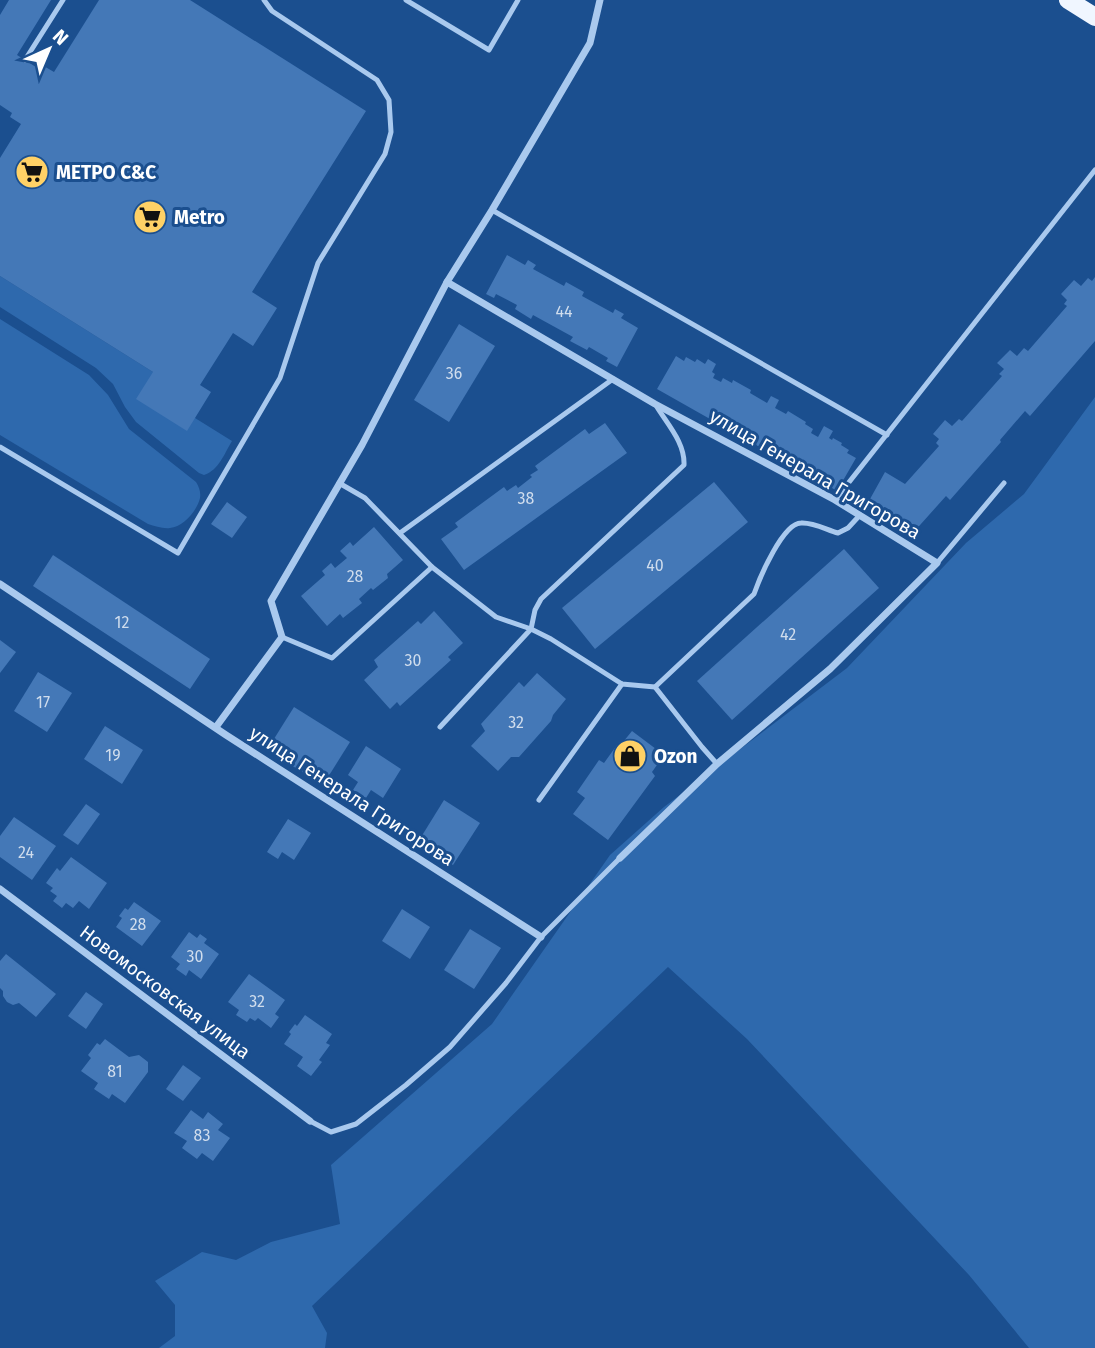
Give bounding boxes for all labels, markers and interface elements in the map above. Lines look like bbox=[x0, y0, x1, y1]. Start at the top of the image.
north arrow bbox=[14, 14, 84, 84]
text: N bbox=[48, 24, 73, 50]
supermarket icon: МЕТРО С&С bbox=[13, 153, 51, 191]
place label: МЕТРО С&С bbox=[56, 161, 156, 184]
supermarket icon: Metro bbox=[131, 198, 169, 236]
place label: Metro bbox=[174, 206, 225, 229]
house number: 44 bbox=[555, 302, 573, 321]
house number: 36 bbox=[446, 364, 462, 383]
street label: улица Генерала Григорова bbox=[705, 404, 925, 544]
house number: 38 bbox=[518, 489, 535, 508]
house number: 40 bbox=[646, 556, 664, 575]
house number: 28 bbox=[347, 567, 364, 586]
house number: 12 bbox=[115, 613, 129, 632]
house number: 42 bbox=[780, 625, 796, 644]
house number: 30 bbox=[405, 651, 422, 670]
house number: 17 bbox=[36, 693, 50, 712]
house number: 32 bbox=[508, 713, 524, 732]
street label: улица Генерала Григорова bbox=[245, 721, 459, 871]
shop icon: Ozon bbox=[611, 737, 649, 775]
place label: Ozon bbox=[654, 745, 698, 768]
house number: 19 bbox=[105, 746, 121, 765]
house number: 24 bbox=[18, 843, 34, 862]
house number: 28 bbox=[130, 915, 147, 934]
street label: Новомосковская улица bbox=[75, 920, 255, 1064]
house number: 30 bbox=[187, 947, 204, 966]
house number: 32 bbox=[249, 992, 265, 1011]
house number: 81 bbox=[107, 1062, 123, 1081]
house number: 83 bbox=[194, 1126, 210, 1145]

